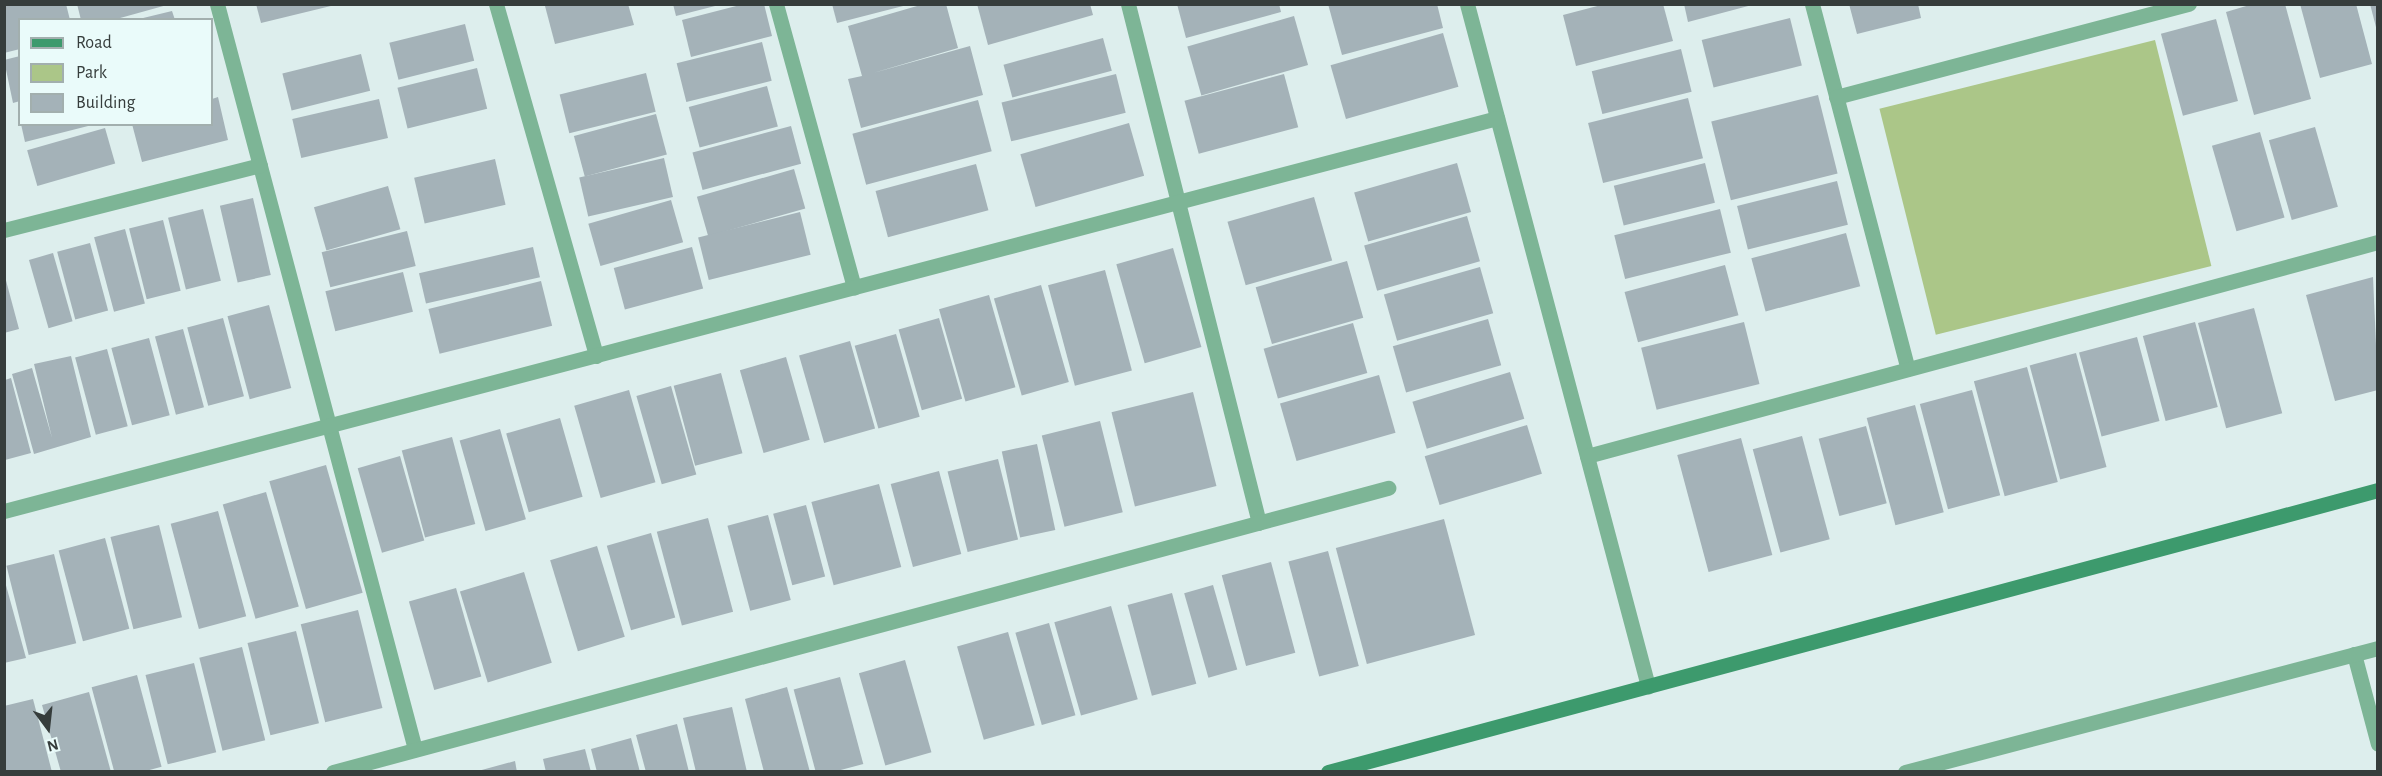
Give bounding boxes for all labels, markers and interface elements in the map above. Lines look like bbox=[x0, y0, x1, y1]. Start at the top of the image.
legend bbox=[18, 18, 213, 126]
text: Road bbox=[76, 34, 112, 52]
text: Park bbox=[76, 64, 107, 82]
text: Building bbox=[76, 94, 135, 112]
north arrow bbox=[18, 698, 78, 758]
text: N bbox=[45, 736, 60, 755]

